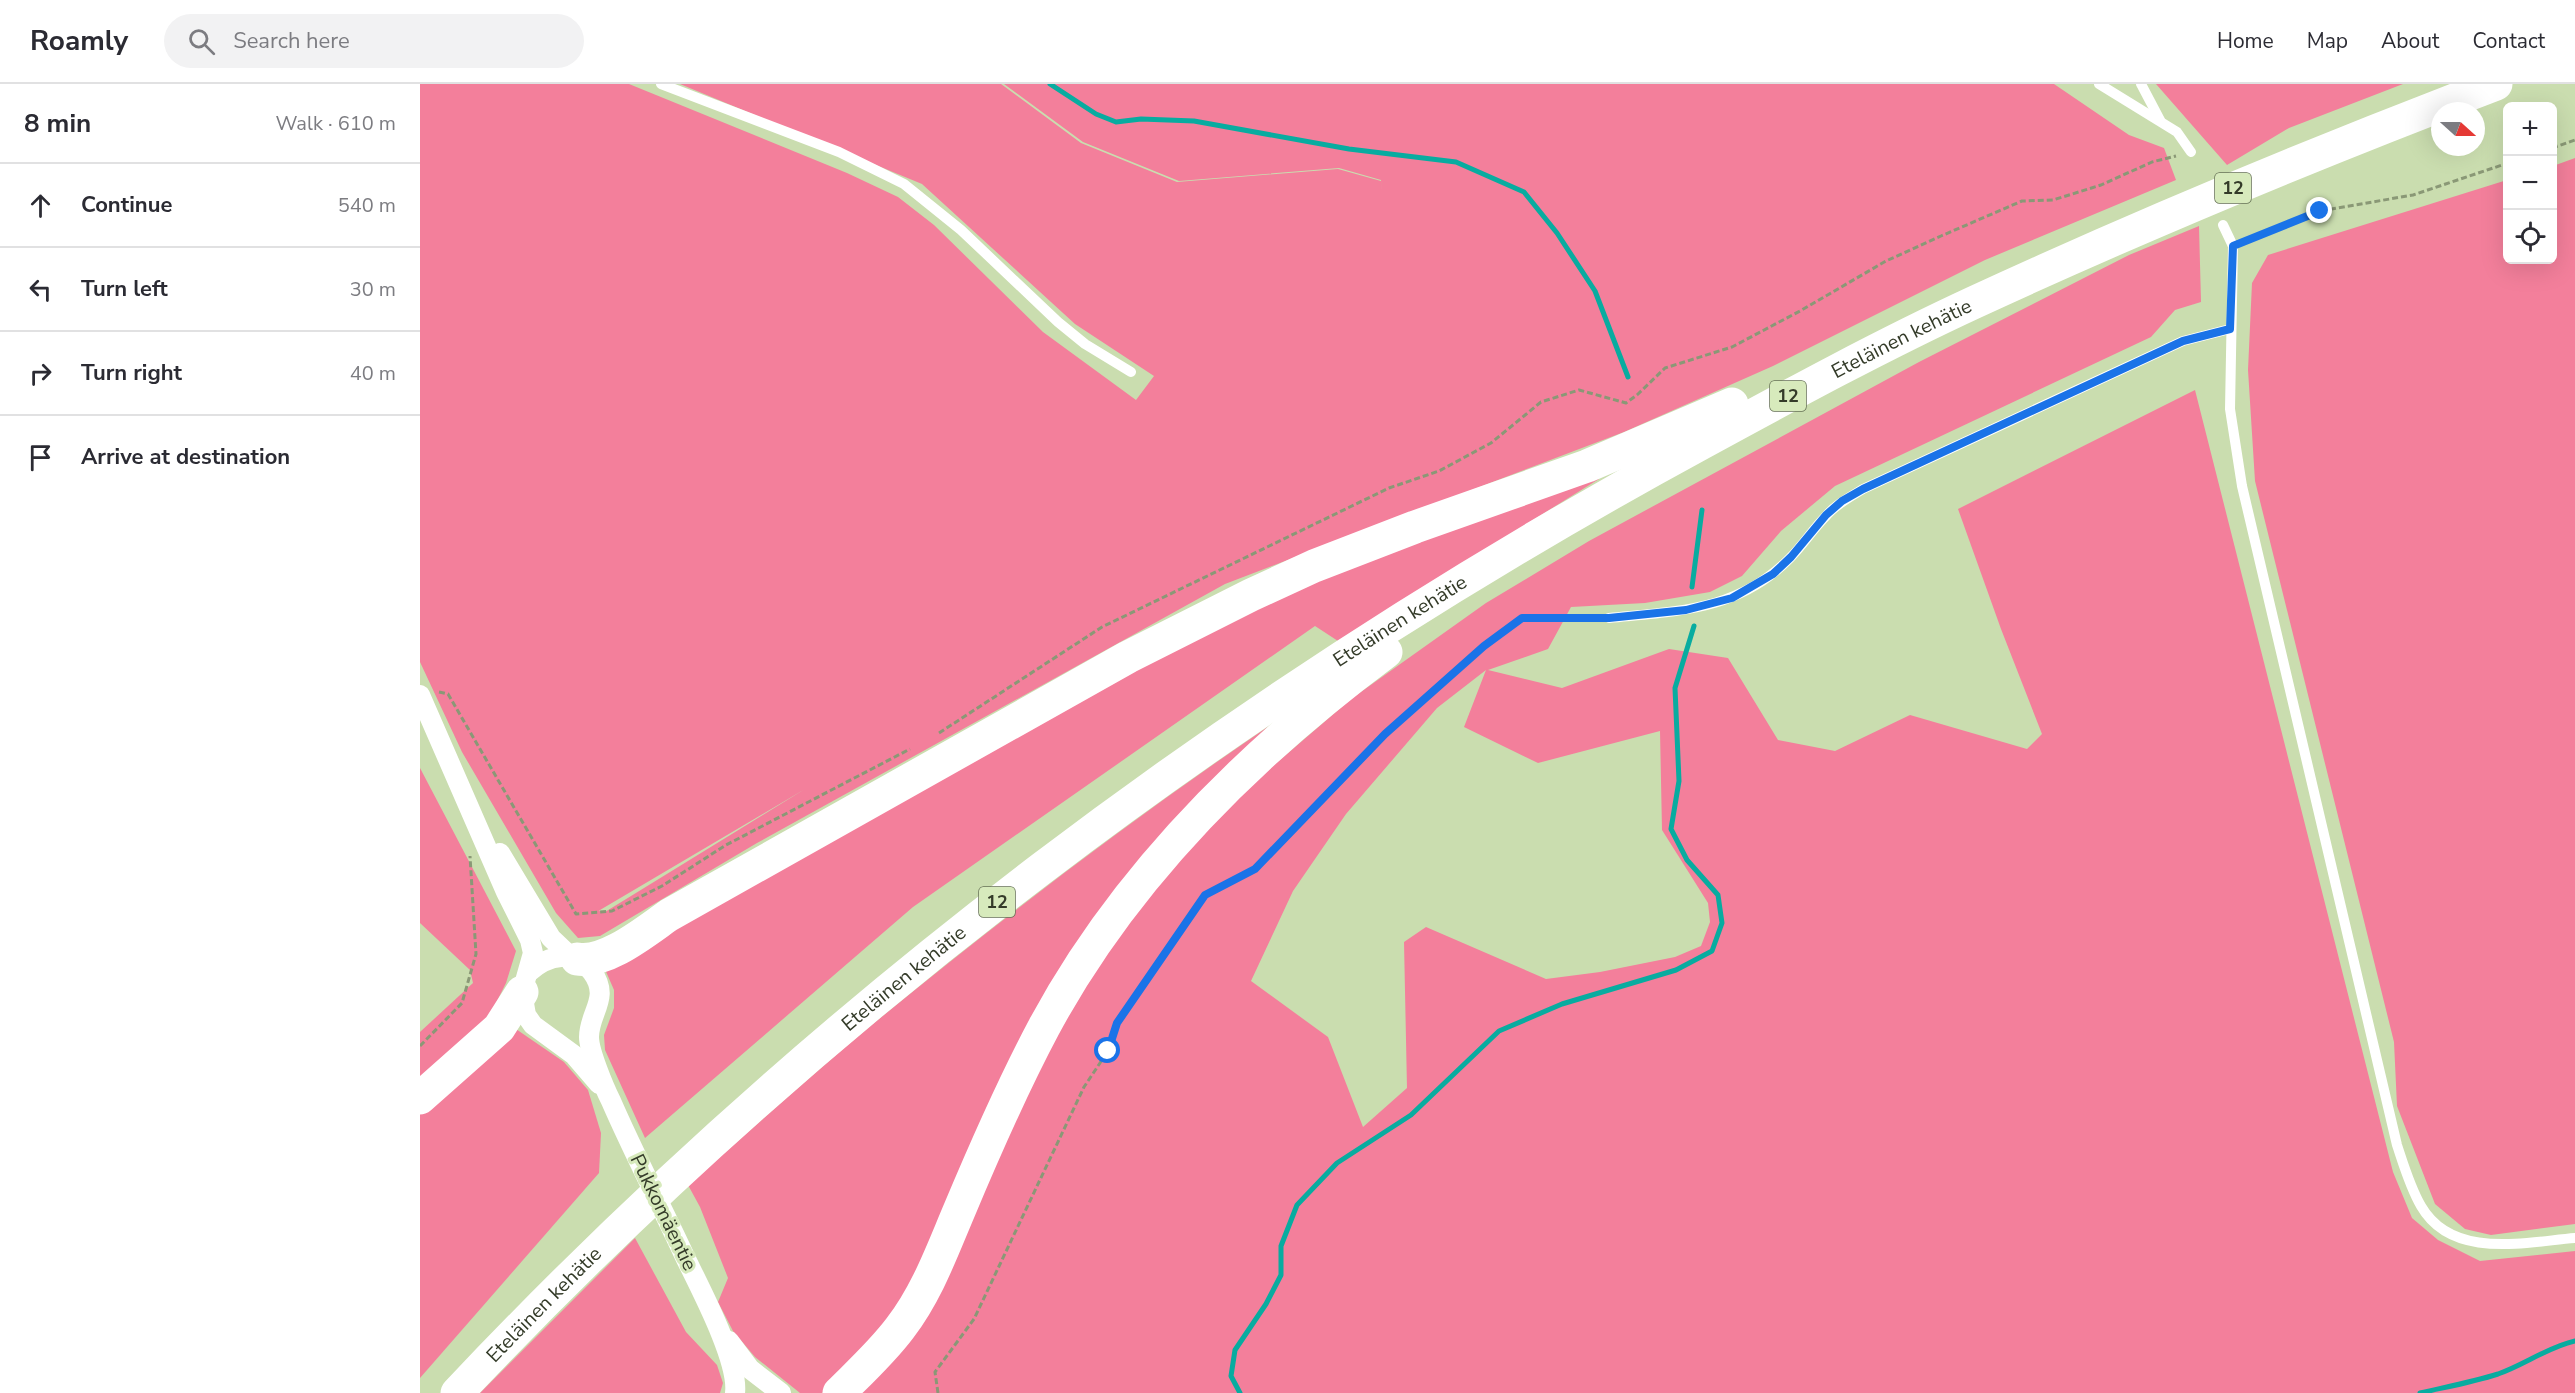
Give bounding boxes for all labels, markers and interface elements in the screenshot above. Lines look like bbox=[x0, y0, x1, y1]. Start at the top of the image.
search box bbox=[164, 14, 584, 68]
text: Roamly bbox=[30, 22, 128, 60]
icon: search bbox=[185, 25, 218, 58]
text: Search here bbox=[233, 26, 350, 56]
text: Home bbox=[2217, 27, 2274, 55]
text: Map bbox=[2307, 27, 2348, 55]
text: About bbox=[2381, 27, 2439, 55]
text: Contact bbox=[2472, 27, 2545, 55]
north arrow bbox=[2431, 102, 2485, 156]
map controls bbox=[2503, 102, 2557, 264]
button: + bbox=[2503, 102, 2557, 156]
text: 8 min bbox=[24, 106, 91, 141]
text: Walk · 610 m bbox=[276, 110, 396, 137]
button: − bbox=[2503, 156, 2557, 210]
road number: 12 bbox=[2215, 173, 2251, 203]
icon: ahead bbox=[24, 189, 57, 222]
text: Continue bbox=[81, 190, 172, 220]
text: 540 m bbox=[338, 192, 396, 219]
route end bbox=[2306, 197, 2332, 223]
button: locate bbox=[2503, 210, 2557, 264]
icon: left bbox=[24, 273, 57, 306]
text: Turn left bbox=[81, 274, 168, 304]
text: 30 m bbox=[350, 276, 396, 303]
street label: Eteläinen kehätie bbox=[1827, 292, 1976, 385]
icon: right bbox=[24, 357, 57, 390]
text: Turn right bbox=[81, 358, 182, 388]
text: 40 m bbox=[350, 360, 396, 387]
road number: 12 bbox=[1770, 381, 1806, 411]
icon: arrive bbox=[24, 441, 57, 474]
text: Arrive at destination bbox=[81, 442, 290, 472]
street label: Eteläinen kehätie bbox=[1328, 569, 1472, 673]
road number: 12 bbox=[979, 887, 1015, 917]
street label: Eteläinen kehätie bbox=[836, 919, 972, 1037]
route start bbox=[1094, 1037, 1120, 1063]
street label: Pukkomäentie bbox=[624, 1149, 703, 1275]
street label: Eteläinen kehätie bbox=[480, 1241, 608, 1368]

